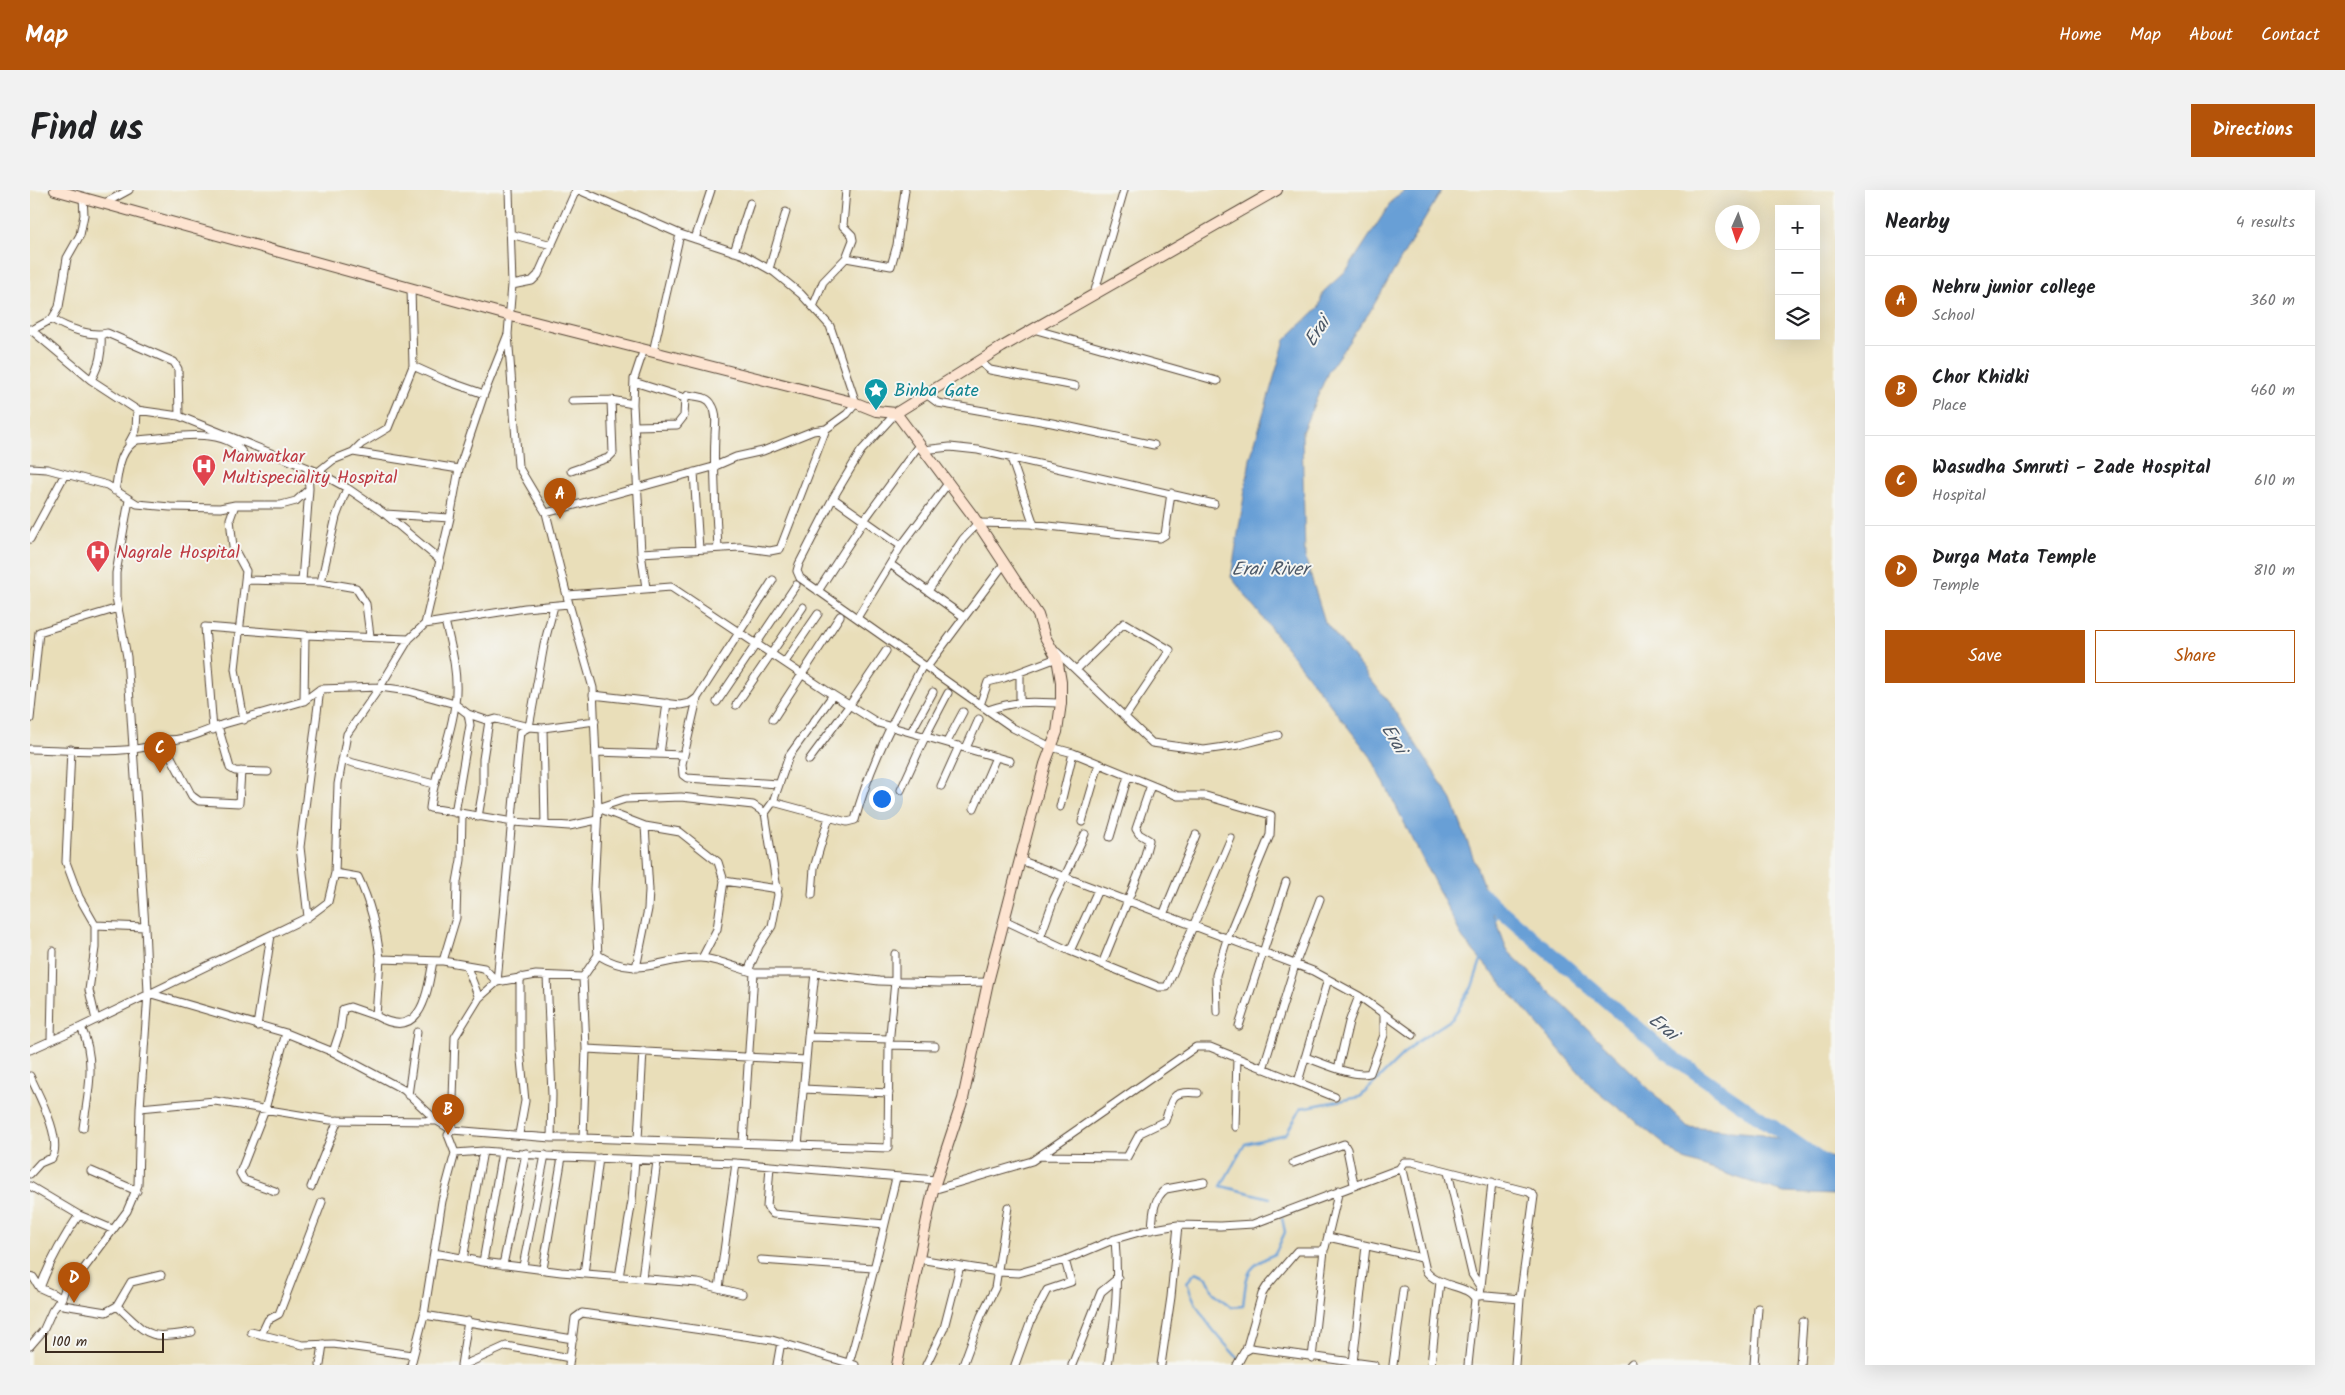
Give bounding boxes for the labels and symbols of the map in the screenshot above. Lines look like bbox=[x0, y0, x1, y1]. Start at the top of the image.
north arrow bbox=[1715, 205, 1760, 250]
water label: Erai bbox=[1297, 307, 1341, 353]
place icon: Binba Gate bbox=[863, 377, 889, 411]
place label: Binba Gate bbox=[894, 377, 979, 406]
place label: Manwatkar Multispeciality Hospital bbox=[222, 443, 398, 493]
hospital icon: Manwatkar Multispeciality Hospital bbox=[191, 453, 217, 487]
pin: A bbox=[544, 478, 576, 519]
hospital icon: Nagrale Hospital bbox=[85, 539, 111, 573]
place label: Nagrale Hospital bbox=[116, 539, 240, 568]
water label: Erai River bbox=[1232, 555, 1312, 585]
water label: Erai bbox=[1372, 718, 1416, 764]
pin: C bbox=[144, 732, 176, 773]
your location bbox=[869, 786, 895, 812]
water label: Erai bbox=[1641, 1006, 1688, 1052]
pin: B bbox=[432, 1094, 464, 1135]
pin: D bbox=[58, 1262, 90, 1303]
scale bar bbox=[45, 1330, 164, 1353]

